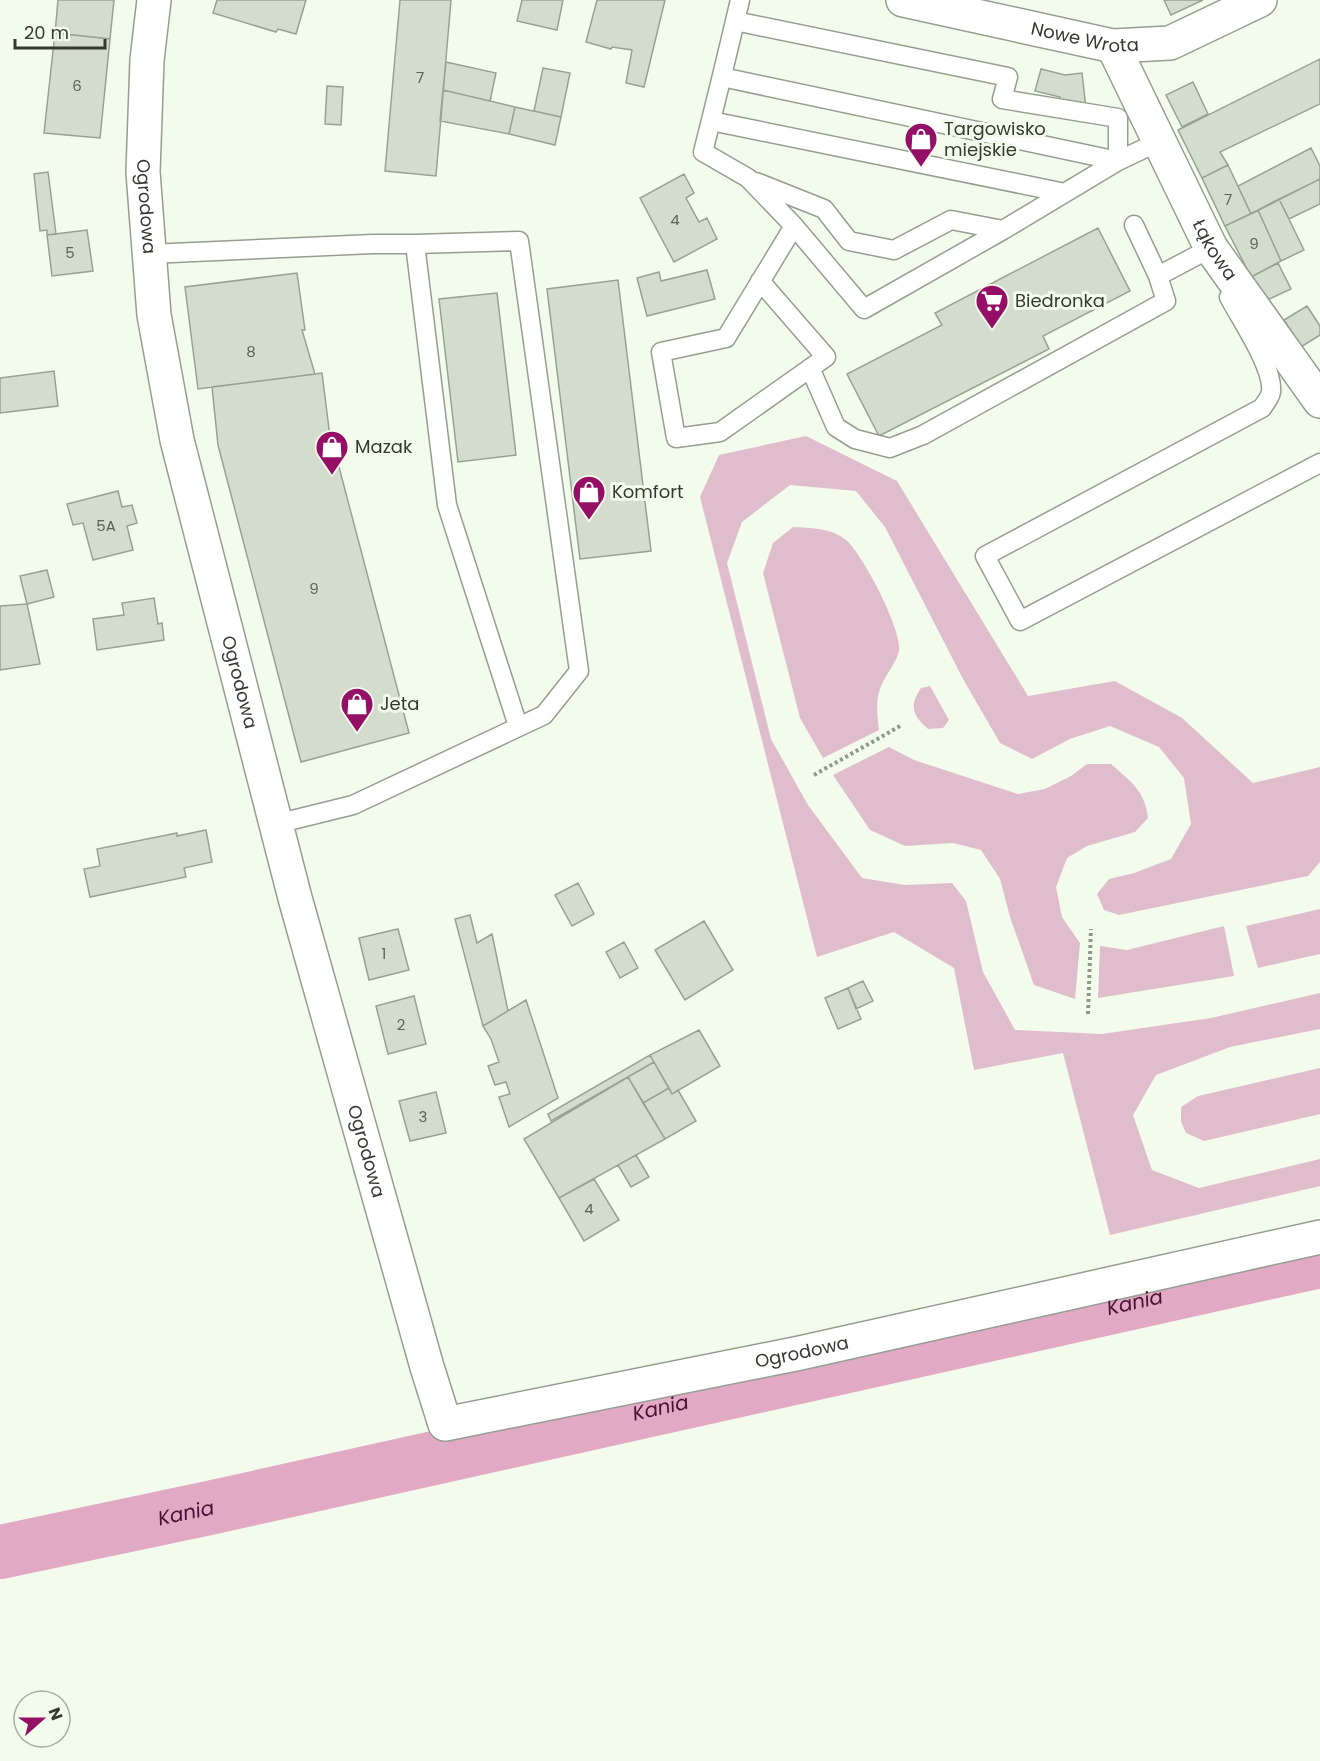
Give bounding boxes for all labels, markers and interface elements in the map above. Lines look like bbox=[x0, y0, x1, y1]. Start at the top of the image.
scale bar bbox=[15, 12, 105, 50]
street label: Nowe Wrota bbox=[1029, 15, 1139, 58]
text: 20 m bbox=[24, 20, 69, 45]
house number: 7 bbox=[416, 67, 424, 88]
house number: 6 bbox=[72, 75, 82, 96]
place label: Targowisko miejskie bbox=[944, 116, 1046, 162]
shop icon: Targowisko miejskie bbox=[903, 121, 939, 168]
street label: Ogrodowa bbox=[131, 158, 162, 255]
house number: 7 bbox=[1224, 189, 1232, 210]
house number: 4 bbox=[670, 209, 680, 230]
street label: Łąkowa bbox=[1187, 215, 1243, 285]
house number: 9 bbox=[1249, 233, 1259, 254]
house number: 5 bbox=[65, 242, 75, 263]
supermarket icon: Biedronka bbox=[974, 283, 1010, 330]
place label: Biedronka bbox=[1015, 288, 1105, 313]
house number: 8 bbox=[246, 341, 256, 362]
shop icon: Mazak bbox=[314, 429, 350, 476]
place label: Mazak bbox=[355, 434, 413, 459]
shop icon: Komfort bbox=[571, 474, 607, 521]
place label: Komfort bbox=[612, 479, 684, 504]
house number: 5A bbox=[96, 515, 116, 536]
house number: 9 bbox=[309, 578, 319, 599]
street label: Ogrodowa bbox=[216, 633, 264, 731]
shop icon: Jeta bbox=[339, 686, 375, 733]
place label: Jeta bbox=[380, 691, 419, 716]
house number: 1 bbox=[382, 943, 386, 964]
house number: 2 bbox=[397, 1014, 405, 1035]
street label: Ogrodowa bbox=[342, 1102, 392, 1200]
house number: 3 bbox=[419, 1106, 427, 1127]
house number: 4 bbox=[584, 1198, 594, 1219]
water label: Kania bbox=[1104, 1282, 1166, 1322]
street label: Ogrodowa bbox=[753, 1330, 851, 1374]
water label: Kania bbox=[630, 1388, 691, 1427]
water label: Kania bbox=[155, 1493, 217, 1532]
north arrow bbox=[12, 1689, 72, 1749]
text: N bbox=[43, 1704, 68, 1724]

